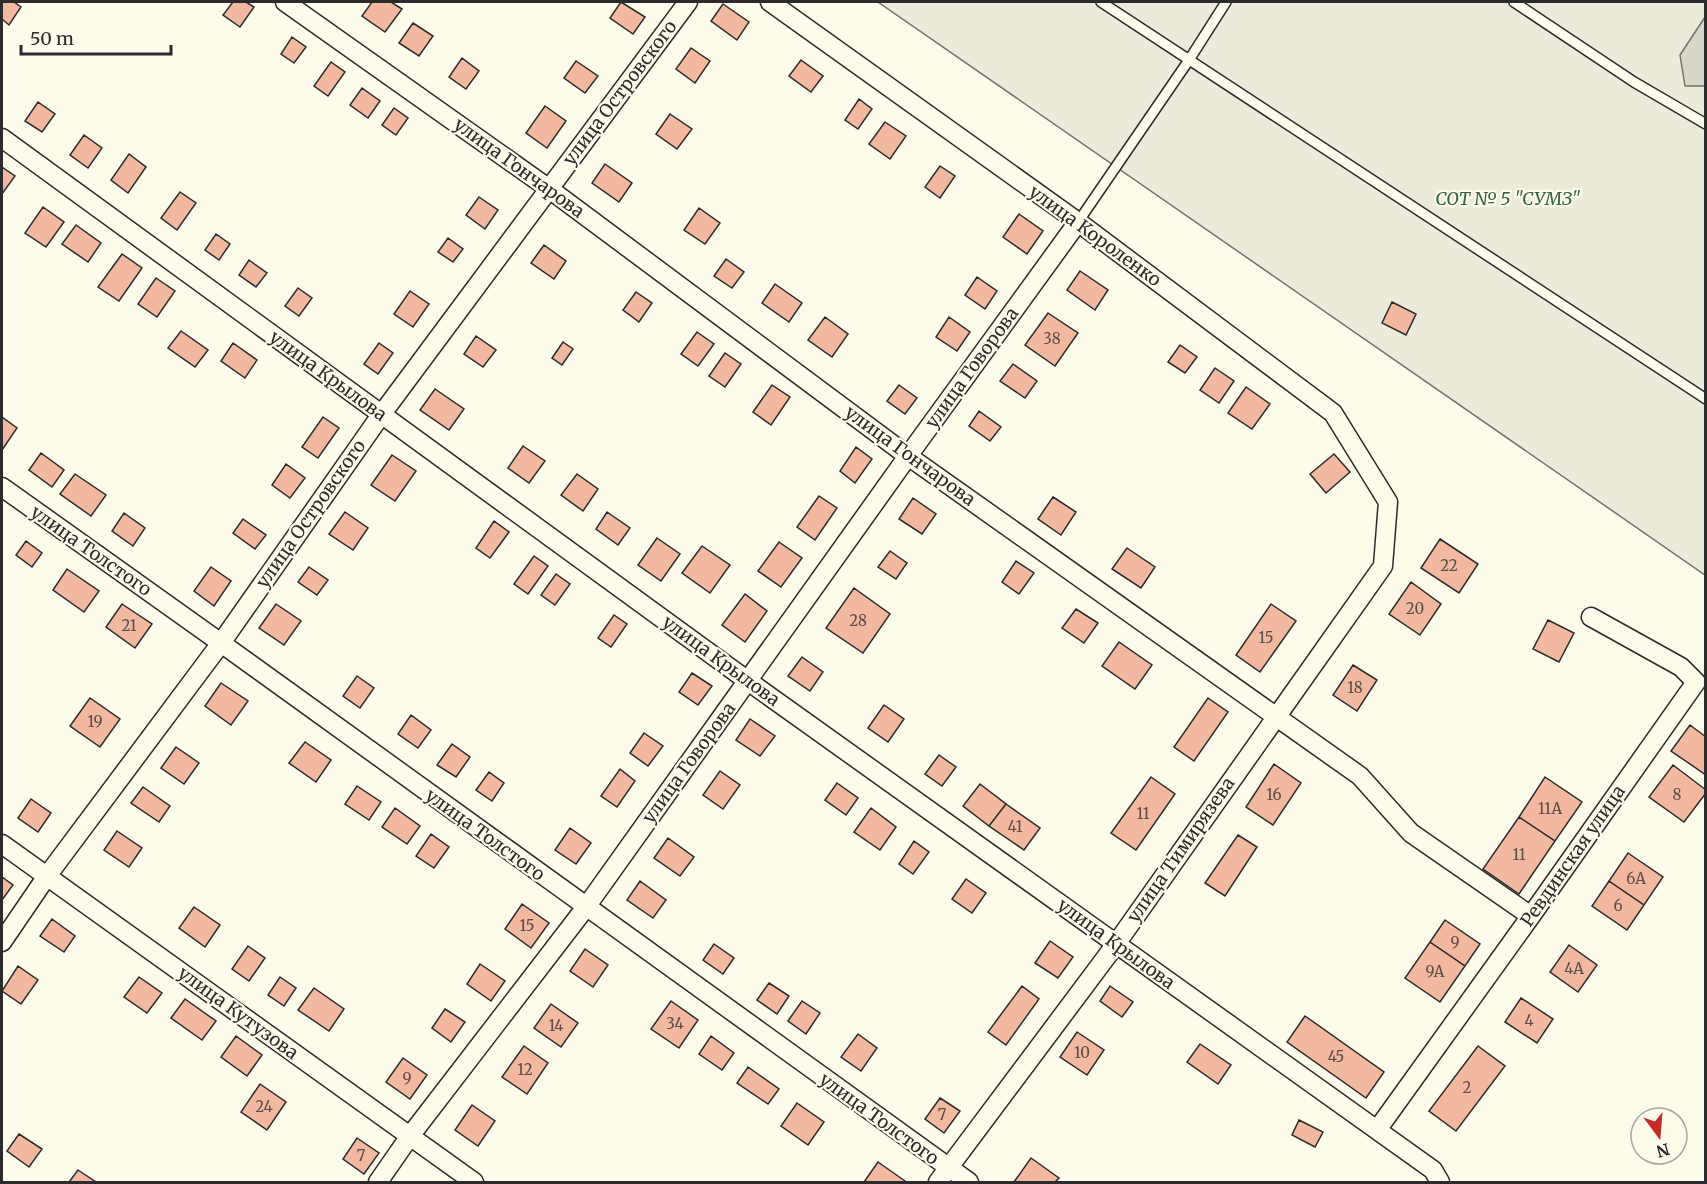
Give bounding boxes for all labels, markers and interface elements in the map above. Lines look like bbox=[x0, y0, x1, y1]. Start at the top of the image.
street label: улица Островского bbox=[558, 16, 682, 170]
scale bar bbox=[21, 18, 171, 56]
text: 50 m bbox=[30, 27, 74, 50]
street label: улица Гончарова bbox=[449, 112, 589, 223]
street label: улица Короленко bbox=[1025, 180, 1166, 291]
park label: СОТ № 5 "СУМЗ" bbox=[1435, 187, 1581, 210]
street label: улица Говорова bbox=[920, 302, 1023, 433]
street label: улица Крылова bbox=[265, 325, 392, 426]
house number: 38 bbox=[1043, 329, 1061, 348]
street label: улица Гончарова bbox=[840, 400, 980, 511]
street label: улица Островского bbox=[251, 435, 370, 592]
street label: улица Толстого bbox=[26, 500, 156, 601]
house number: 22 bbox=[1440, 556, 1458, 575]
house number: 20 bbox=[1406, 599, 1424, 618]
street label: улица Крылова bbox=[658, 610, 785, 711]
house number: 28 bbox=[849, 611, 867, 630]
house number: 21 bbox=[121, 616, 137, 635]
house number: 15 bbox=[1258, 628, 1274, 647]
house number: 18 bbox=[1347, 678, 1363, 697]
street label: улица Говорова bbox=[637, 697, 740, 828]
house number: 19 bbox=[87, 712, 103, 731]
street label: улица Тимирязева bbox=[1122, 772, 1240, 927]
street label: Ревдинская улица bbox=[1515, 780, 1630, 931]
street label: улица Толстого bbox=[421, 783, 550, 886]
house number: 16 bbox=[1266, 785, 1282, 804]
house number: 8 bbox=[1673, 785, 1682, 804]
house number: 11А bbox=[1538, 799, 1562, 818]
house number: 11 bbox=[1136, 804, 1150, 823]
house number: 41 bbox=[1008, 817, 1023, 836]
house number: 11 bbox=[1512, 845, 1526, 864]
house number: 6А bbox=[1626, 869, 1646, 888]
street label: улица Крылова bbox=[1053, 893, 1180, 994]
house number: 6 bbox=[1613, 896, 1623, 915]
house number: 15 bbox=[519, 916, 535, 935]
house number: 9 bbox=[1450, 933, 1460, 952]
house number: 4А bbox=[1564, 959, 1584, 978]
street label: улица Кутузова bbox=[173, 961, 303, 1064]
house number: 9А bbox=[1426, 962, 1445, 981]
house number: 4 bbox=[1524, 1011, 1534, 1030]
house number: 34 bbox=[666, 1014, 684, 1033]
house number: 14 bbox=[548, 1016, 564, 1035]
house number: 10 bbox=[1074, 1043, 1090, 1062]
house number: 45 bbox=[1328, 1047, 1344, 1066]
house number: 12 bbox=[517, 1060, 533, 1079]
street label: улица Толстого bbox=[815, 1067, 944, 1170]
house number: 9 bbox=[402, 1069, 412, 1088]
house number: 2 bbox=[1463, 1078, 1472, 1097]
house number: 24 bbox=[255, 1097, 273, 1116]
house number: 7 bbox=[938, 1105, 947, 1124]
north arrow bbox=[1629, 1106, 1689, 1166]
text: N bbox=[1654, 1139, 1672, 1162]
house number: 7 bbox=[357, 1146, 366, 1165]

